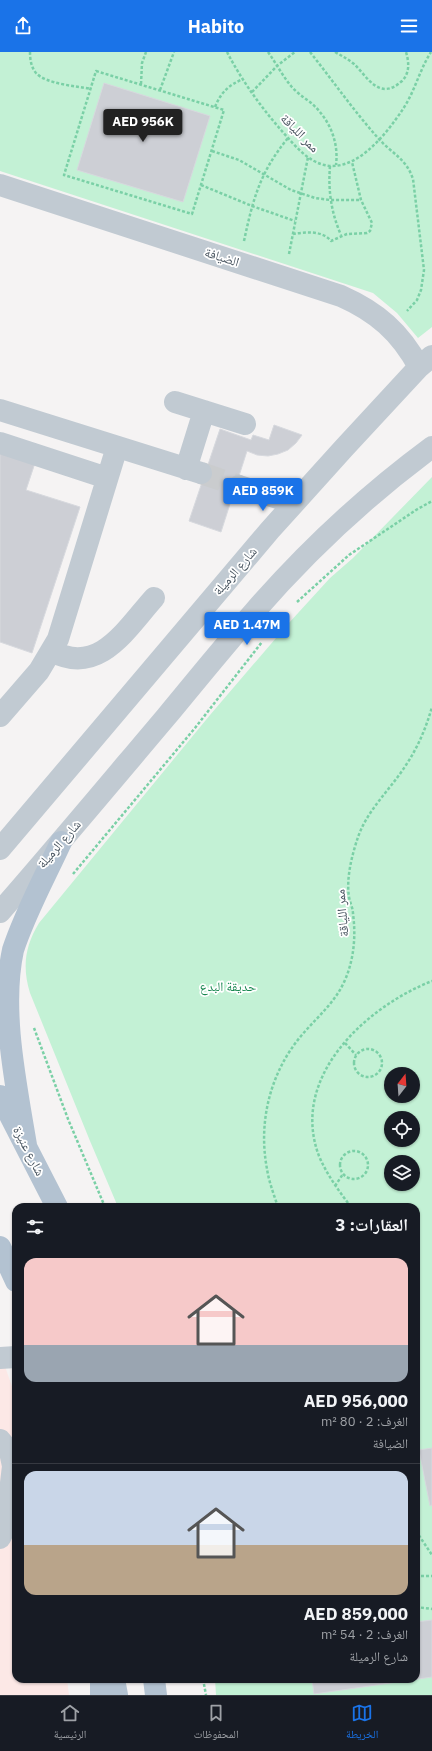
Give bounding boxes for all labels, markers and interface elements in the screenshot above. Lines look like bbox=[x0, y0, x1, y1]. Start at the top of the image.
icon: share bbox=[12, 15, 34, 37]
text: Habito bbox=[188, 15, 244, 38]
icon: menu bbox=[398, 15, 420, 37]
pin: AED 956K bbox=[102, 109, 184, 143]
street label: ممر اللياقة bbox=[277, 110, 323, 156]
text: AED 956K bbox=[112, 113, 174, 130]
street label: الضيافة bbox=[203, 243, 241, 271]
pin: AED 859K bbox=[222, 478, 304, 512]
text: AED 859K bbox=[232, 482, 294, 499]
street label: شارع الرميلة bbox=[209, 543, 261, 599]
pin: AED 1.47M bbox=[201, 612, 293, 646]
text: AED 1.47M bbox=[213, 616, 281, 633]
street label: شارع الرميلة bbox=[33, 816, 85, 872]
street label: ممر اللياقة bbox=[331, 888, 353, 938]
park label: حديقة البدع bbox=[200, 978, 256, 996]
north arrow bbox=[384, 1067, 420, 1103]
map controls bbox=[384, 1067, 420, 1191]
button: locate bbox=[384, 1111, 420, 1147]
street label: شارع عنيزة bbox=[8, 1123, 49, 1179]
button: layers bbox=[384, 1155, 420, 1191]
text: العقارات: 3 bbox=[335, 1214, 408, 1236]
icon: filters bbox=[24, 1216, 46, 1238]
icon: home bbox=[180, 1284, 252, 1356]
text: AED 956,000 bbox=[304, 1390, 408, 1412]
text: الغرف: 2 · 80 m² bbox=[321, 1413, 408, 1430]
text: الضيافة bbox=[373, 1435, 408, 1452]
icon: home bbox=[180, 1497, 252, 1569]
text: AED 859,000 bbox=[304, 1603, 408, 1625]
text: الغرف: 2 · 54 m² bbox=[321, 1626, 408, 1643]
text: شارع الرميلة bbox=[349, 1648, 408, 1665]
tab: الرئيسية bbox=[54, 1702, 86, 1745]
tab: المحفوظات bbox=[194, 1702, 239, 1745]
tab: الخريطة bbox=[346, 1702, 378, 1745]

